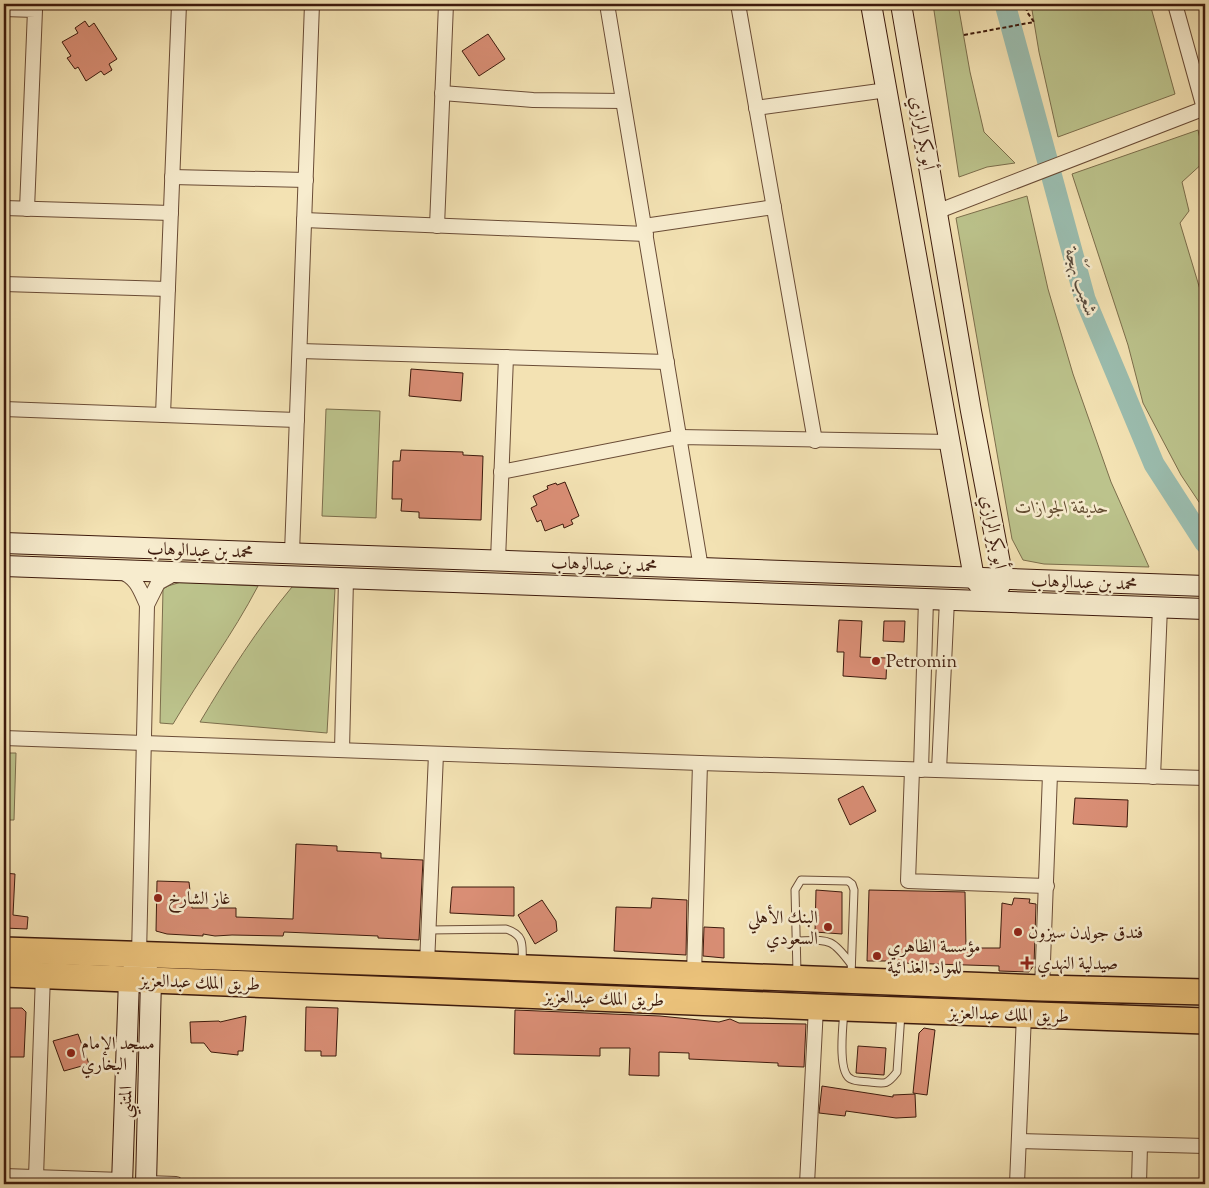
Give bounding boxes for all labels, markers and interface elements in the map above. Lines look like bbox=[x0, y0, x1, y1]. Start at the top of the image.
street label: أبو بكر الرازي bbox=[902, 94, 942, 173]
water label: شعيب بَهْجة bbox=[1055, 242, 1106, 321]
street label: أبو بكر الرازي bbox=[972, 493, 1014, 572]
park label: حديقة الجوازات bbox=[1015, 496, 1109, 522]
street label: محمد بن عبدالوهاب bbox=[146, 537, 254, 567]
street label: محمد بن عبدالوهاب bbox=[550, 551, 658, 581]
street label: محمد بن عبدالوهاب bbox=[1030, 569, 1138, 599]
place label: Petromin bbox=[886, 650, 957, 676]
marker: Petromin bbox=[870, 655, 882, 667]
place label: غاز الشارخ bbox=[168, 887, 231, 914]
marker: غاز الشارخ bbox=[152, 892, 164, 904]
place label: البنك الأهلي السعودي bbox=[748, 904, 818, 953]
marker: البنك الأهلي السعودي bbox=[822, 921, 834, 933]
place label: فندق جولدن سيزون bbox=[1028, 921, 1143, 947]
marker: فندق جولدن سيزون bbox=[1012, 926, 1024, 938]
place label: مؤسسة الظاهري للمواد الغذائية bbox=[887, 935, 980, 982]
marker: مؤسسة الظاهري للمواد الغذائية bbox=[871, 950, 883, 962]
place label: صيدلية النهدي bbox=[1037, 952, 1118, 978]
marker: صيدلية النهدي bbox=[1021, 957, 1033, 969]
street label: طريق الملك عبدالعزيز bbox=[137, 969, 261, 999]
street label: طريق الملك عبدالعزيز bbox=[541, 985, 665, 1015]
street label: طريق الملك عبدالعزيز bbox=[946, 1001, 1070, 1031]
place label: مسجد الإمام البخاري bbox=[81, 1032, 155, 1079]
marker: مسجد الإمام البخاري bbox=[65, 1047, 77, 1059]
street label: المتنبي bbox=[113, 1085, 143, 1119]

